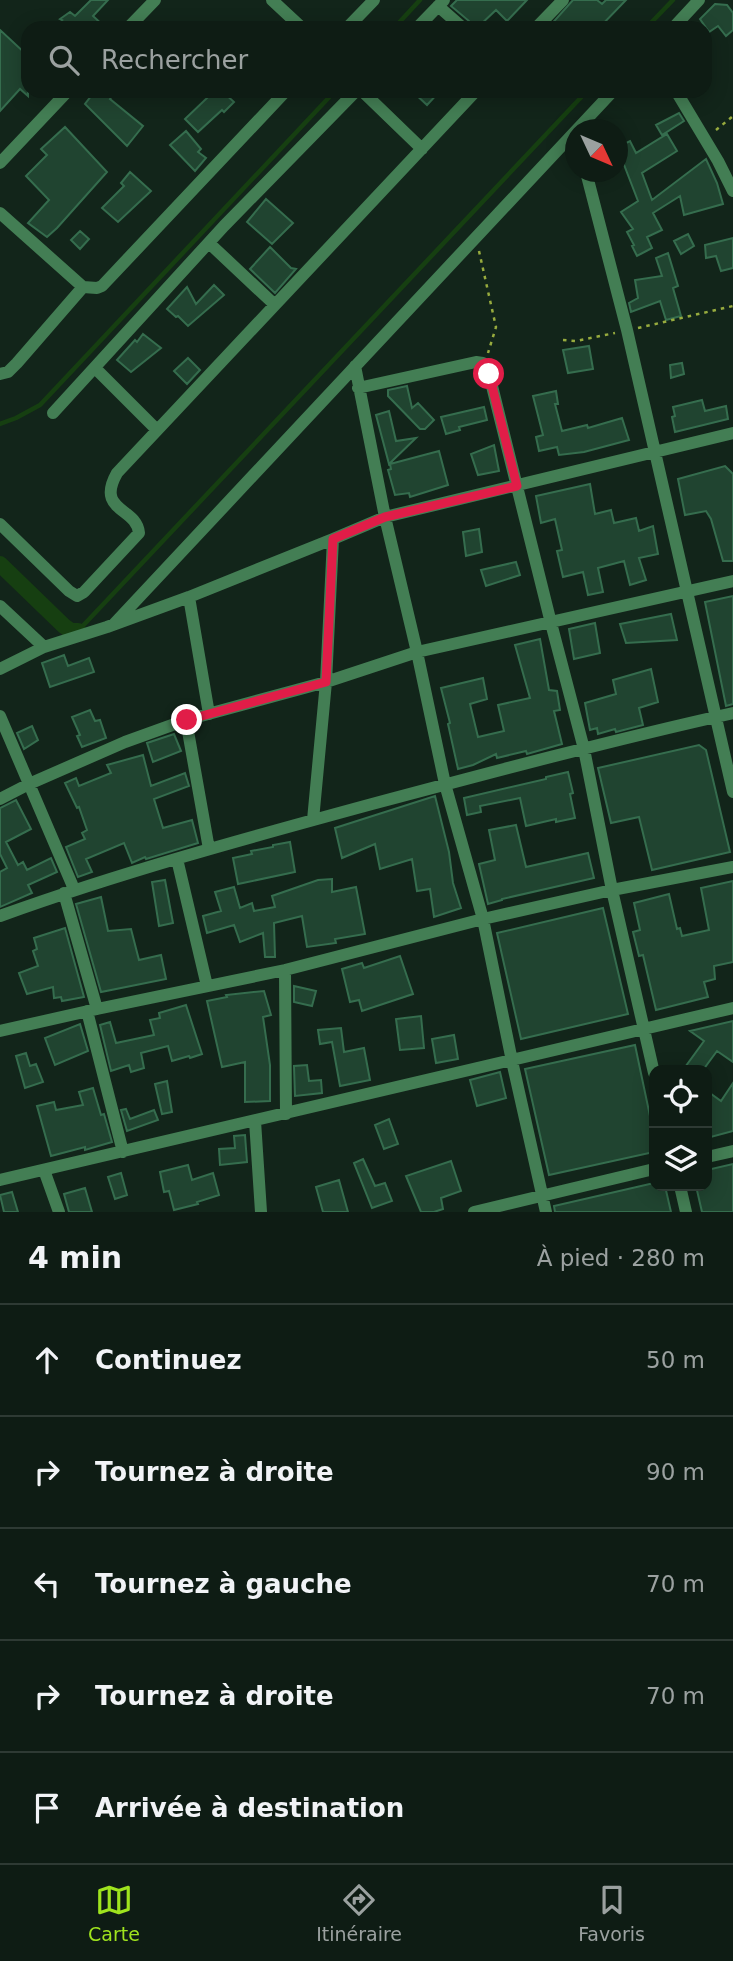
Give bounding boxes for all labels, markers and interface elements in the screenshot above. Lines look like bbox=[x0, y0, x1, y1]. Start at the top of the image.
search box bbox=[21, 21, 712, 98]
icon: search bbox=[45, 41, 83, 79]
text: Rechercher bbox=[101, 45, 248, 75]
north arrow bbox=[565, 119, 628, 182]
route start bbox=[473, 358, 504, 389]
route end bbox=[171, 704, 202, 735]
map controls bbox=[649, 1065, 712, 1191]
button: locate bbox=[649, 1065, 712, 1128]
button: layers bbox=[649, 1128, 712, 1191]
text: 4 min bbox=[28, 1240, 122, 1275]
text: À pied · 280 m bbox=[537, 1245, 705, 1271]
icon: ahead bbox=[28, 1341, 66, 1379]
text: Continuez bbox=[95, 1345, 242, 1375]
text: 50 m bbox=[646, 1347, 705, 1373]
icon: right bbox=[28, 1453, 66, 1491]
text: Tournez à droite bbox=[95, 1457, 334, 1487]
text: 90 m bbox=[646, 1459, 705, 1485]
icon: left bbox=[28, 1565, 66, 1603]
text: Tournez à gauche bbox=[95, 1569, 352, 1599]
text: 70 m bbox=[646, 1571, 705, 1597]
icon: right bbox=[28, 1677, 66, 1715]
text: Tournez à droite bbox=[95, 1681, 334, 1711]
text: 70 m bbox=[646, 1683, 705, 1709]
icon: arrive bbox=[28, 1789, 66, 1827]
text: Arrivée à destination bbox=[95, 1793, 404, 1823]
tab: Carte bbox=[88, 1881, 140, 1945]
tab: Itinéraire bbox=[316, 1881, 402, 1945]
tab: Favoris bbox=[578, 1881, 645, 1945]

